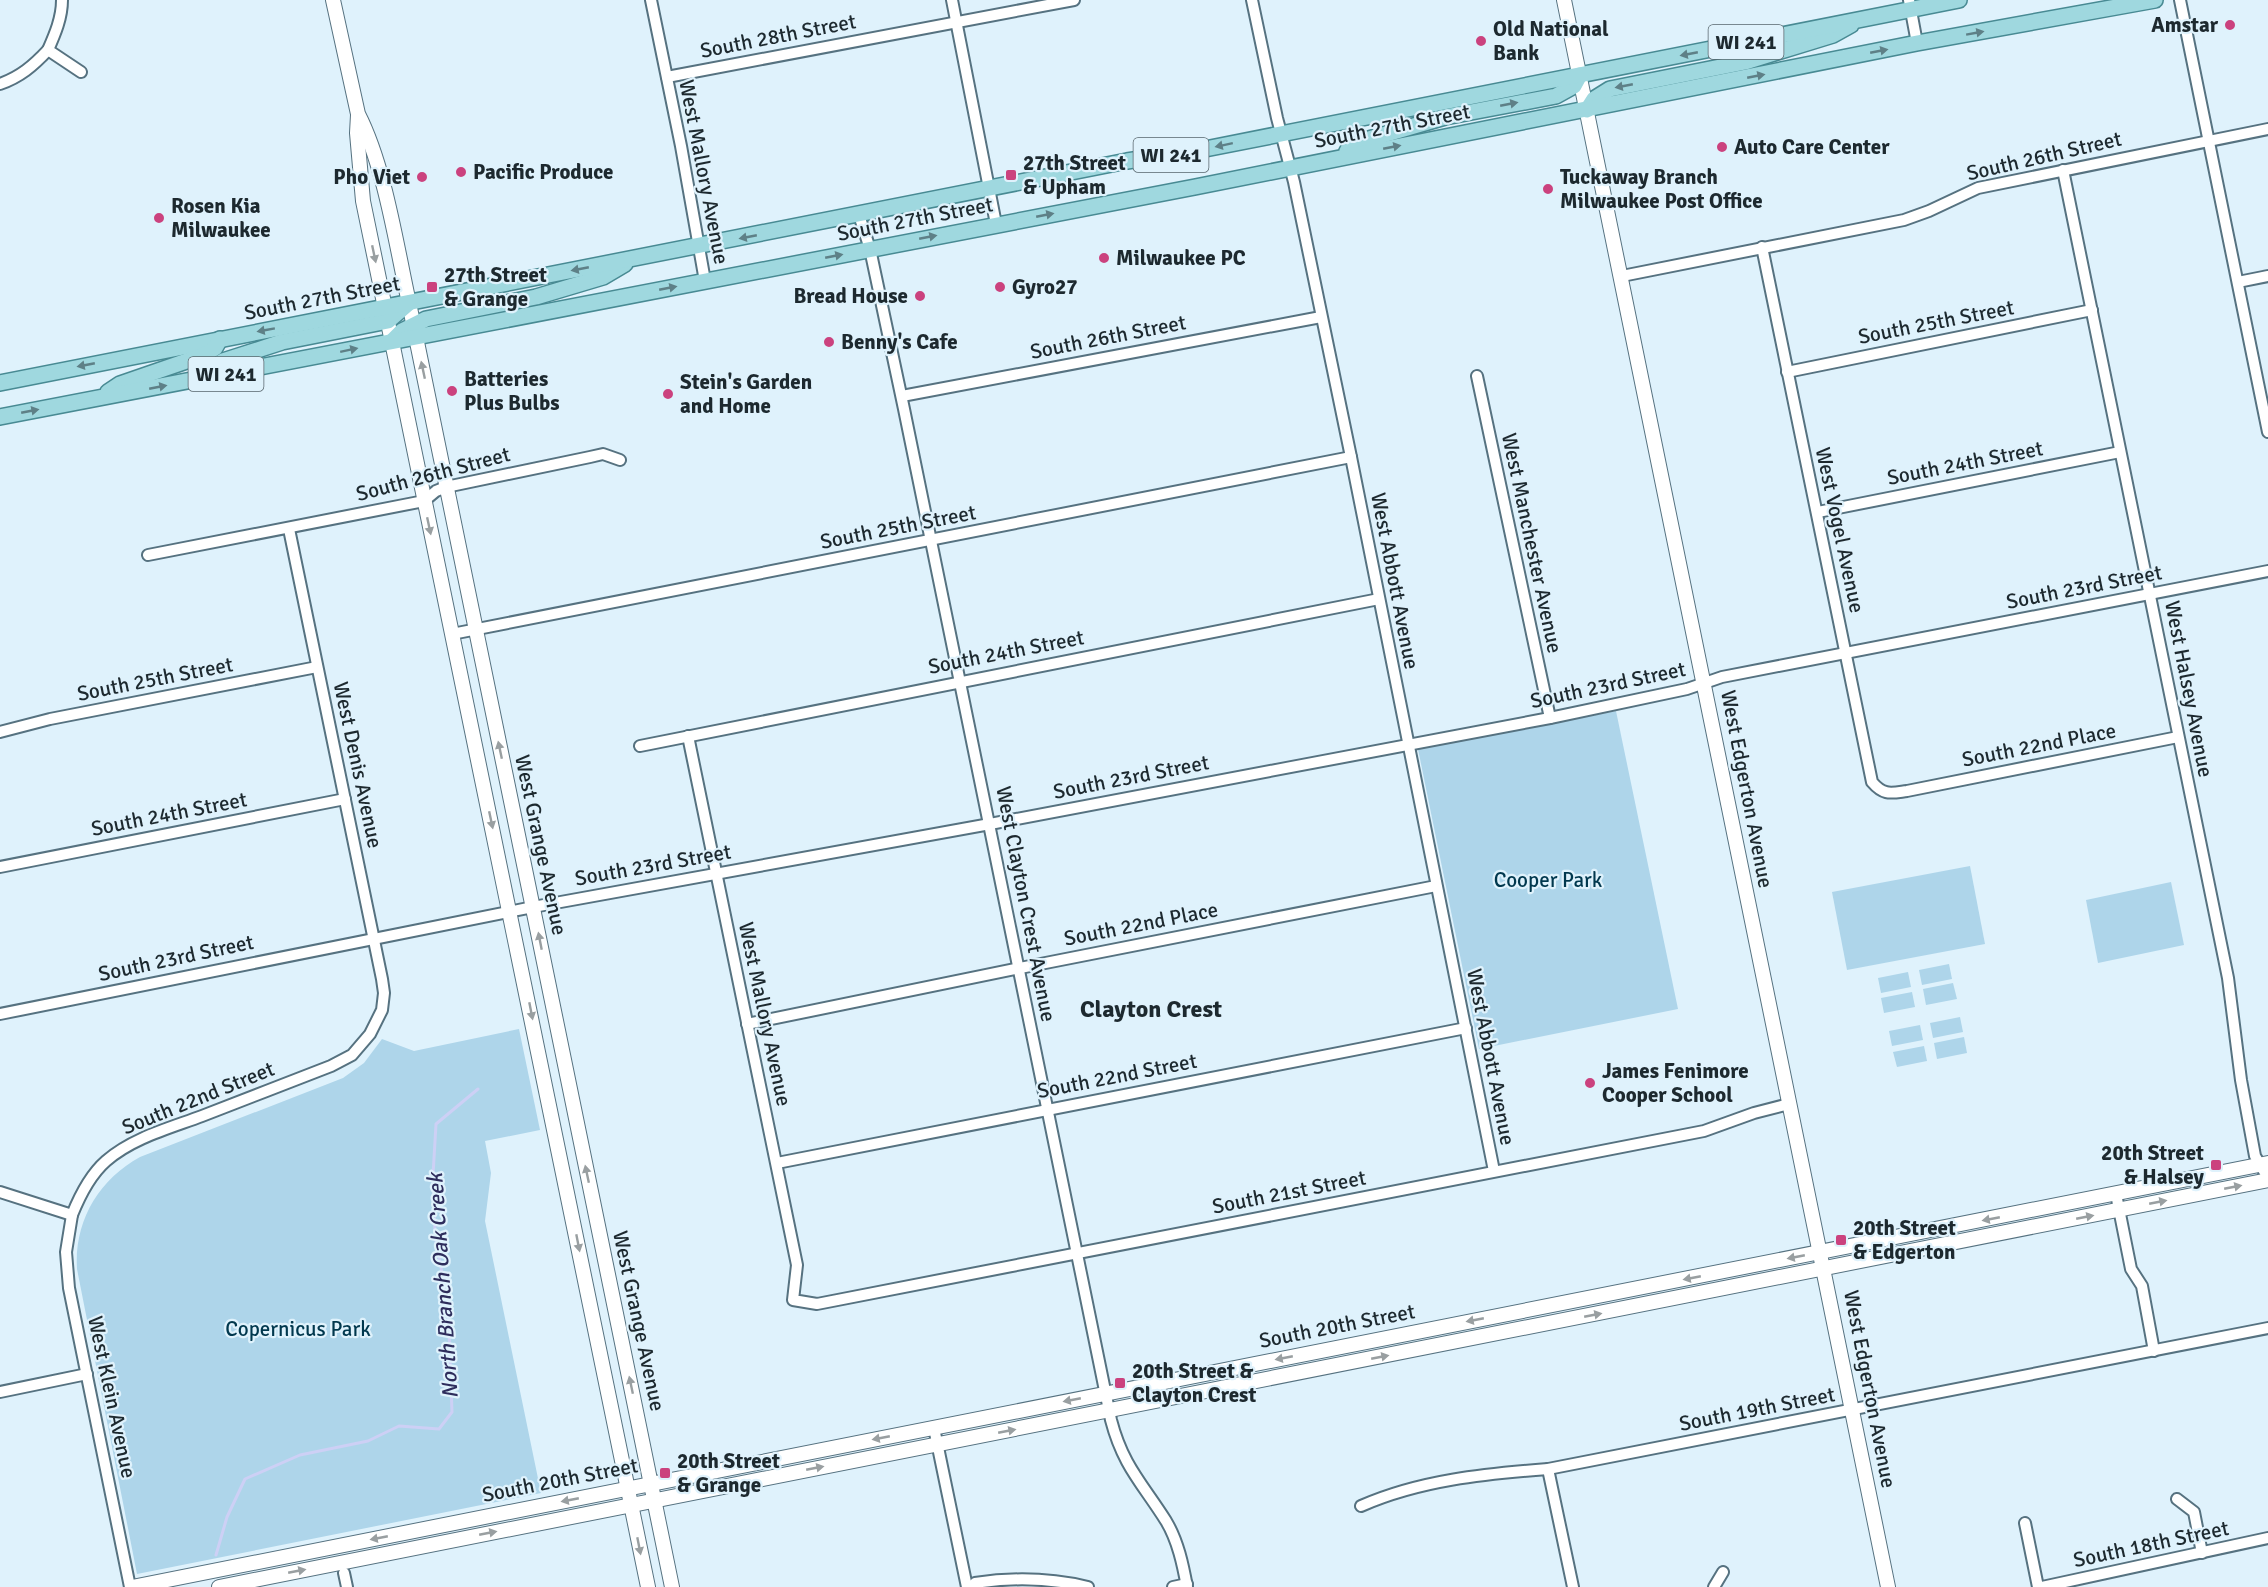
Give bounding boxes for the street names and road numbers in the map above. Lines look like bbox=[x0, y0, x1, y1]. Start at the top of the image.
street label: South 28th Street bbox=[698, 8, 858, 64]
road number: WI 241 bbox=[1708, 25, 1784, 59]
street label: West Mallory Avenue bbox=[673, 77, 735, 267]
street label: South 27th Street bbox=[1312, 98, 1472, 154]
street label: South 26th Street bbox=[1964, 126, 2124, 186]
road number: WI 241 bbox=[1134, 138, 1208, 172]
street label: South 27th Street bbox=[835, 191, 995, 247]
street label: South 27th Street bbox=[242, 270, 402, 326]
street label: South 25th Street bbox=[1856, 294, 2016, 350]
street label: South 26th Street bbox=[1028, 309, 1188, 365]
road number: WI 241 bbox=[188, 357, 264, 391]
street label: West Manchester Avenue bbox=[1496, 431, 1568, 655]
street label: South 24th Street bbox=[1885, 435, 2045, 491]
street label: South 26th Street bbox=[353, 441, 513, 507]
street label: West Vogel Avenue bbox=[1810, 445, 1870, 615]
street label: West Abbott Avenue bbox=[1365, 490, 1425, 672]
street label: South 25th Street bbox=[818, 499, 978, 555]
street label: South 23rd Street bbox=[2004, 559, 2164, 615]
street label: West Halsey Avenue bbox=[2159, 599, 2219, 779]
street label: South 24th Street bbox=[926, 624, 1086, 680]
street label: South 25th Street bbox=[75, 651, 235, 707]
street label: South 23rd Street bbox=[1528, 656, 1688, 714]
street label: West Denis Avenue bbox=[328, 679, 388, 851]
street label: West Edgerton Avenue bbox=[1715, 688, 1779, 890]
street label: South 22nd Place bbox=[1960, 717, 2118, 773]
street label: South 23rd Street bbox=[1051, 749, 1211, 805]
street label: West Grange Avenue bbox=[509, 752, 573, 938]
street label: West Clayton Crest Avenue bbox=[990, 784, 1062, 1024]
street label: South 24th Street bbox=[89, 786, 249, 842]
street label: South 23rd Street bbox=[573, 838, 733, 892]
street label: South 22nd Place bbox=[1062, 896, 1220, 952]
street label: West Mallory Avenue bbox=[733, 920, 797, 1108]
street label: South 23rd Street bbox=[96, 929, 256, 987]
street label: West Abbott Avenue bbox=[1461, 966, 1521, 1148]
street label: South 22nd Street bbox=[1035, 1048, 1199, 1104]
street label: South 22nd Street bbox=[118, 1056, 278, 1140]
street label: South 21st Street bbox=[1210, 1164, 1368, 1220]
street label: West Grange Avenue bbox=[607, 1228, 671, 1414]
street label: West Edgerton Avenue bbox=[1838, 1288, 1902, 1490]
street label: South 20th Street bbox=[1257, 1298, 1417, 1354]
street label: West Klein Avenue bbox=[82, 1314, 142, 1480]
street label: South 19th Street bbox=[1677, 1381, 1837, 1437]
street label: South 20th Street bbox=[480, 1452, 640, 1508]
street label: South 18th Street bbox=[2071, 1515, 2231, 1573]

